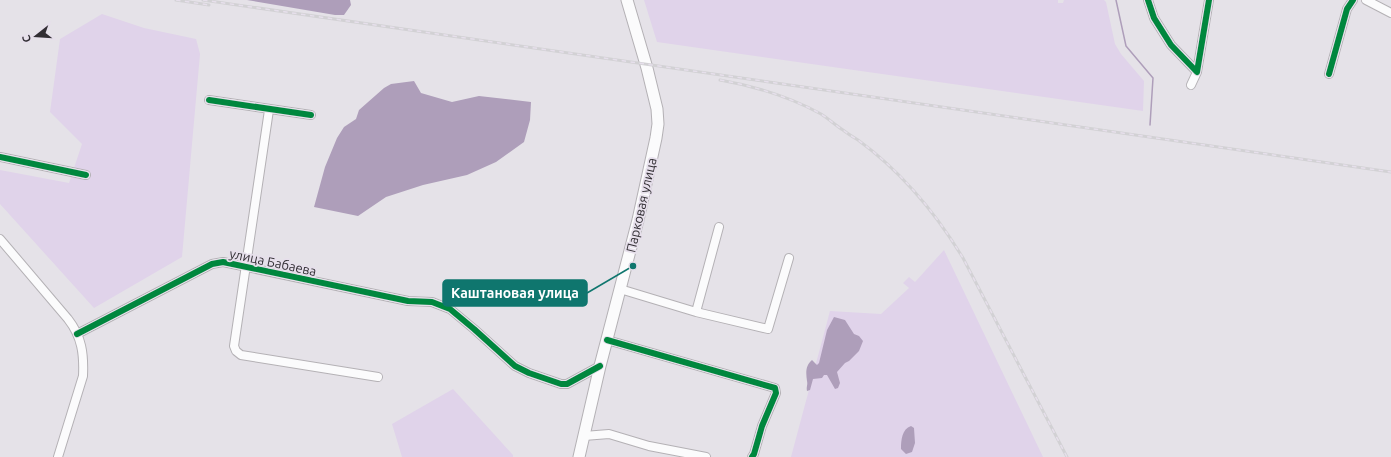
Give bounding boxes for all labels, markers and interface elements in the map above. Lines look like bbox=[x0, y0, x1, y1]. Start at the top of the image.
north arrow bbox=[16, 16, 56, 56]
text: С bbox=[20, 34, 33, 44]
street label: Парковая улица bbox=[623, 156, 659, 254]
street label: улица Бабаева bbox=[228, 246, 318, 278]
callout: Каштановая улица bbox=[443, 280, 587, 306]
text: Каштановая улица bbox=[451, 285, 579, 301]

